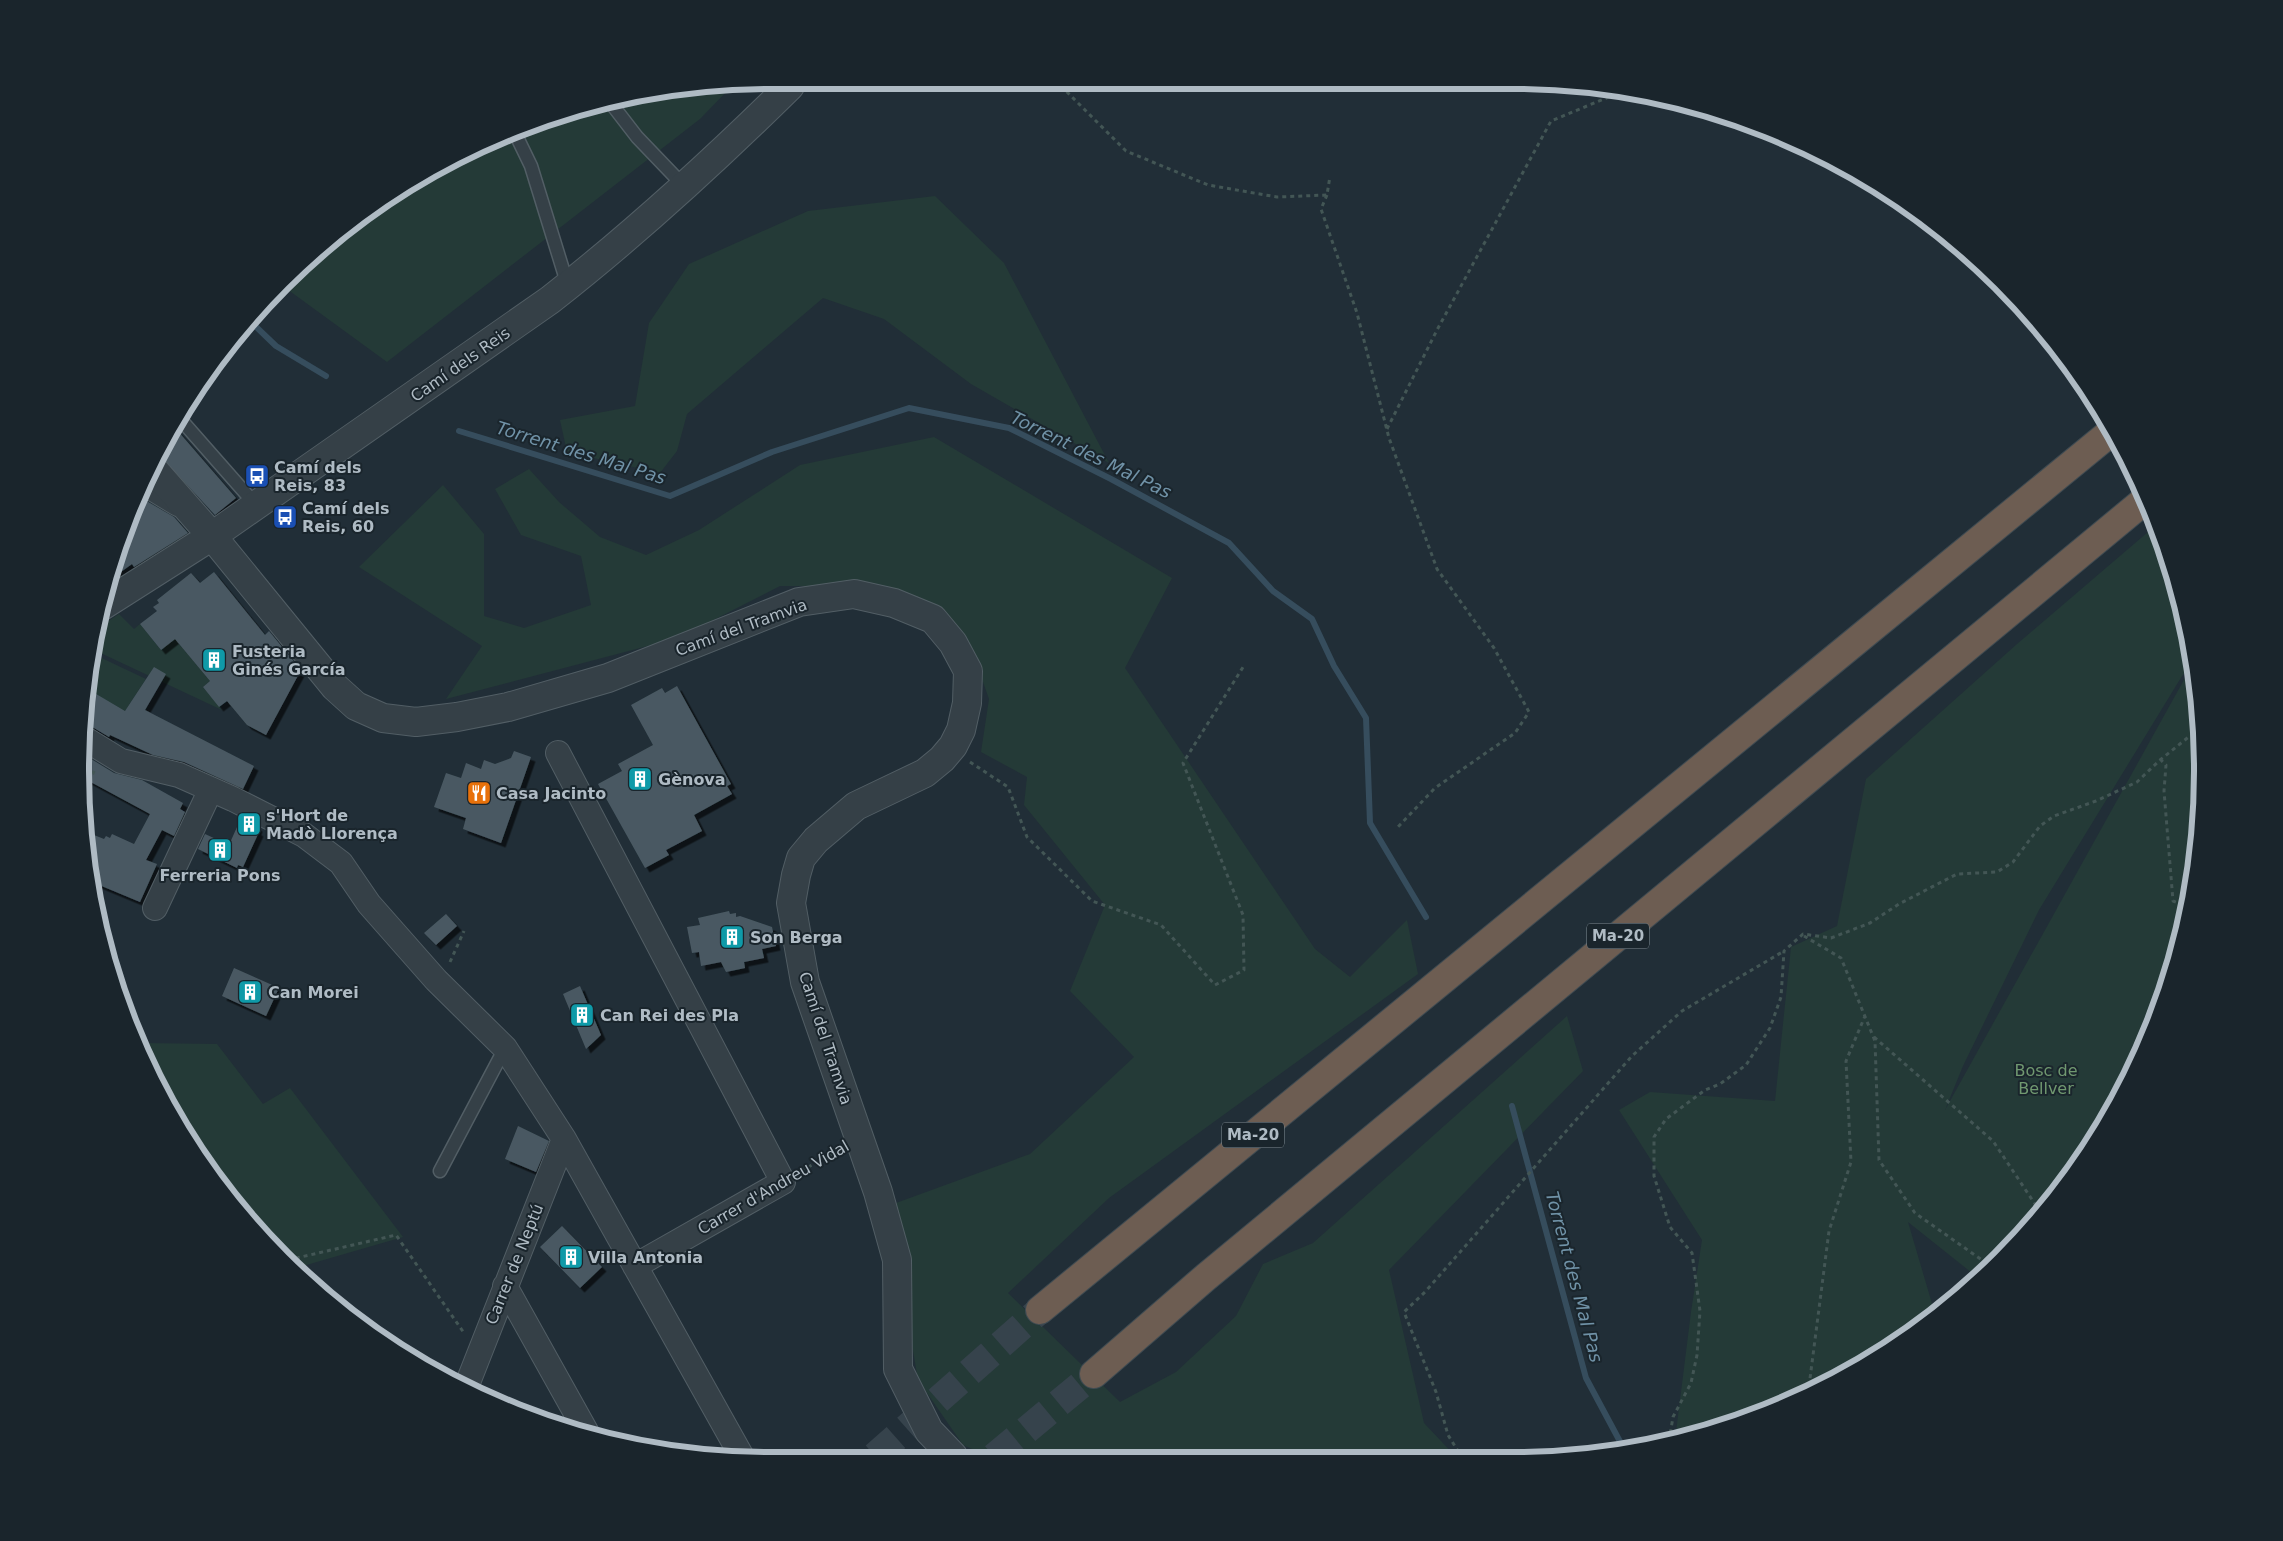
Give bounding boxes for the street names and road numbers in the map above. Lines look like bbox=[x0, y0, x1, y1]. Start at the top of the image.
street label: Camí dels Reis bbox=[407, 323, 514, 406]
street label: Camí del Tramvia bbox=[673, 595, 810, 660]
road number: Ma-20 bbox=[1587, 924, 1649, 948]
street label: Camí del Tramvia bbox=[795, 969, 856, 1107]
road number: Ma-20 bbox=[1222, 1122, 1284, 1148]
street label: Carrer d'Andreu Vidal bbox=[694, 1136, 852, 1239]
street label: Carrer de Neptú bbox=[482, 1201, 547, 1327]

